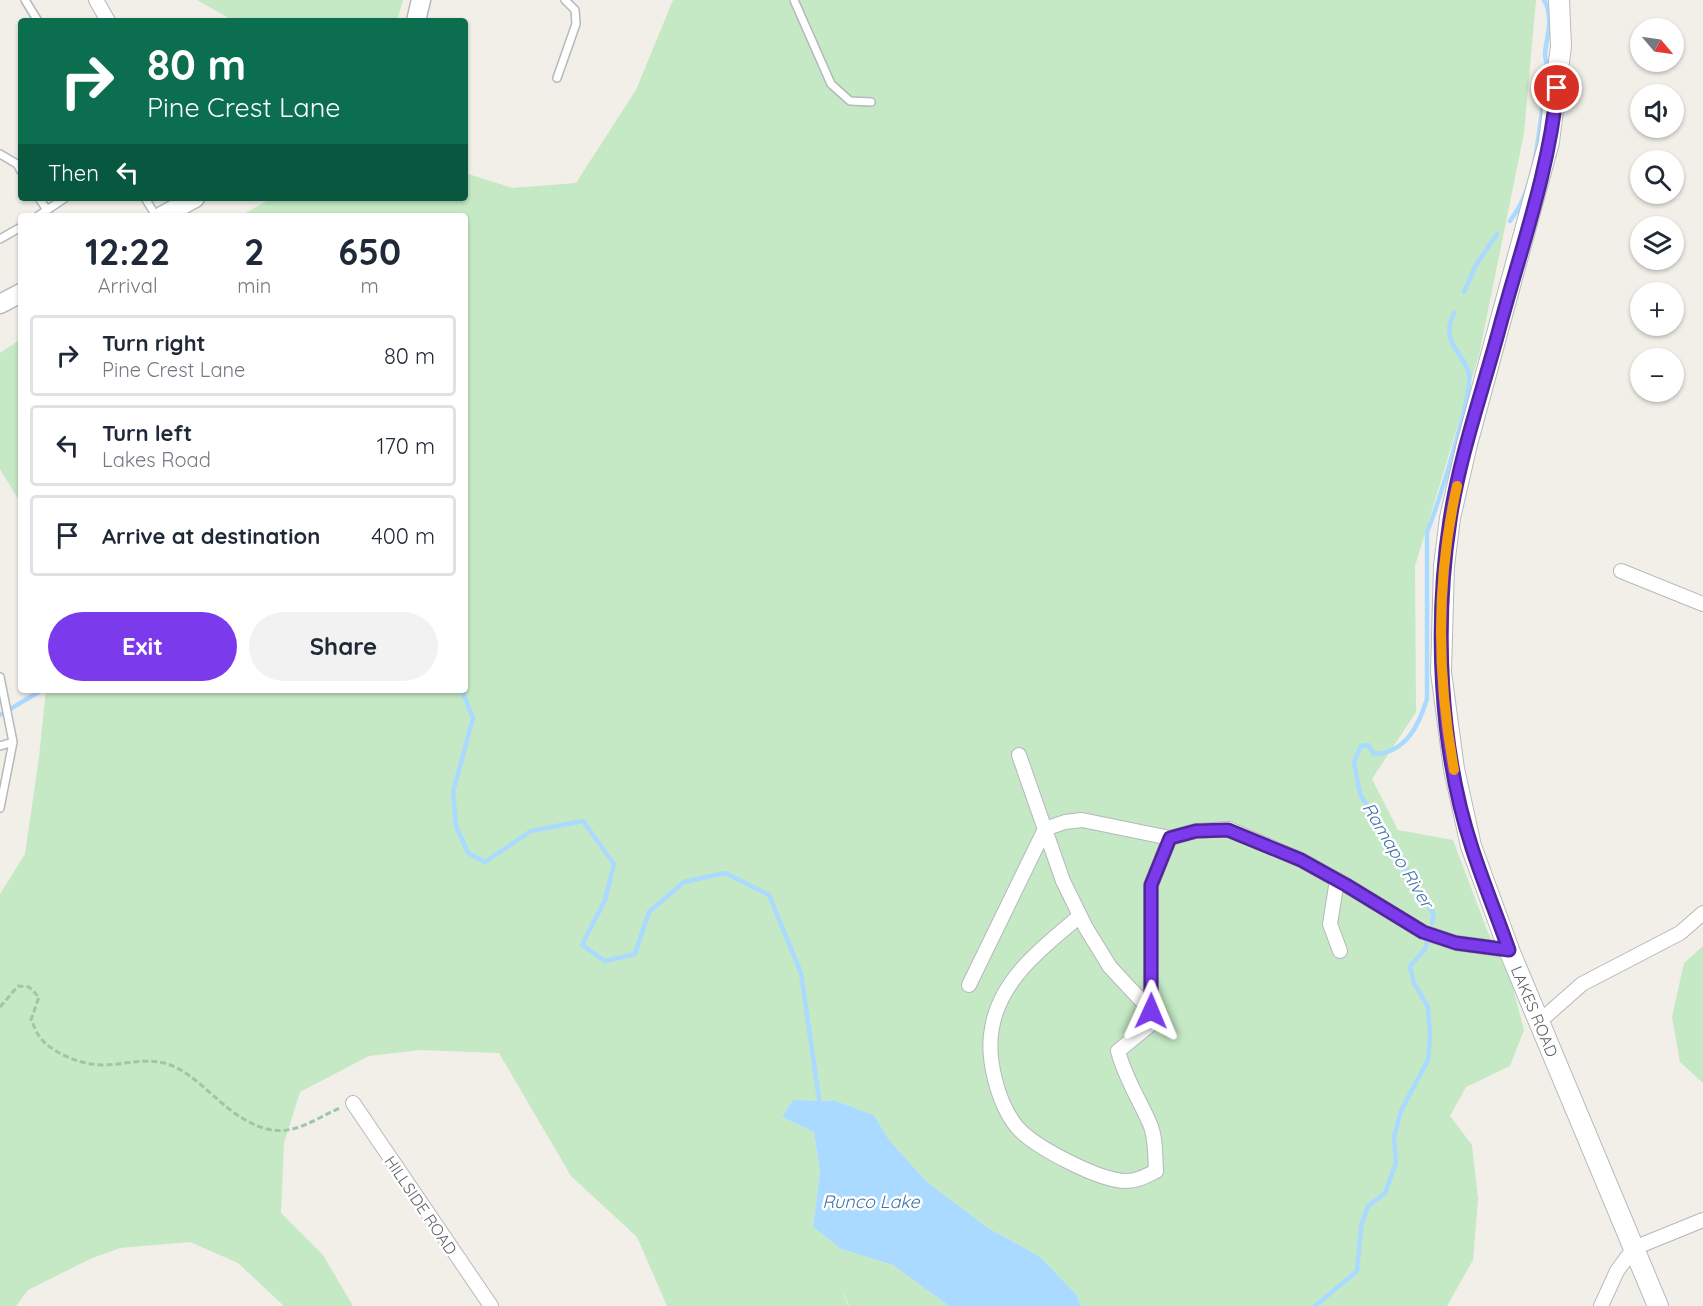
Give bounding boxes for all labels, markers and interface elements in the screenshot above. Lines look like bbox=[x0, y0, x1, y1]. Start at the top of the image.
north arrow bbox=[1630, 18, 1684, 72]
map controls bbox=[1630, 18, 1684, 402]
text: 80 m bbox=[147, 38, 246, 91]
icon: right bbox=[48, 42, 126, 120]
pin bbox=[1531, 62, 1582, 113]
icon: arrive bbox=[1540, 71, 1573, 104]
button: sound bbox=[1630, 84, 1684, 138]
text: Pine Crest Lane bbox=[147, 90, 341, 124]
button: search bbox=[1630, 150, 1684, 204]
icon: left bbox=[111, 156, 144, 189]
text: Then bbox=[48, 159, 99, 187]
button: layers bbox=[1630, 216, 1684, 270]
text: 12:22 bbox=[85, 229, 170, 274]
text: 2 bbox=[244, 229, 264, 274]
text: 650 bbox=[338, 229, 401, 274]
text: Arrival bbox=[98, 273, 158, 298]
text: min bbox=[237, 273, 271, 298]
text: m bbox=[361, 273, 379, 298]
button: + bbox=[1630, 282, 1684, 336]
text: Turn right bbox=[102, 329, 206, 357]
icon: right bbox=[51, 339, 84, 372]
text: 80 m bbox=[384, 342, 435, 370]
button: − bbox=[1630, 348, 1684, 402]
text: Pine Crest Lane bbox=[102, 357, 245, 382]
text: Turn left bbox=[102, 419, 192, 447]
icon: left bbox=[51, 429, 84, 462]
text: 170 m bbox=[376, 432, 435, 460]
text: Lakes Road bbox=[102, 447, 211, 472]
icon: arrive bbox=[51, 519, 84, 552]
text: Arrive at destination bbox=[102, 522, 320, 550]
text: 400 m bbox=[371, 522, 435, 550]
button: Exit bbox=[48, 612, 237, 681]
button: Share bbox=[249, 612, 438, 681]
water label: Ramapo River bbox=[1357, 798, 1440, 914]
street label: LAKES ROAD bbox=[1507, 963, 1563, 1060]
position arrow bbox=[1119, 979, 1183, 1043]
street label: HILLSIDE ROAD bbox=[381, 1152, 461, 1258]
water label: Runco Lake bbox=[822, 1190, 921, 1213]

